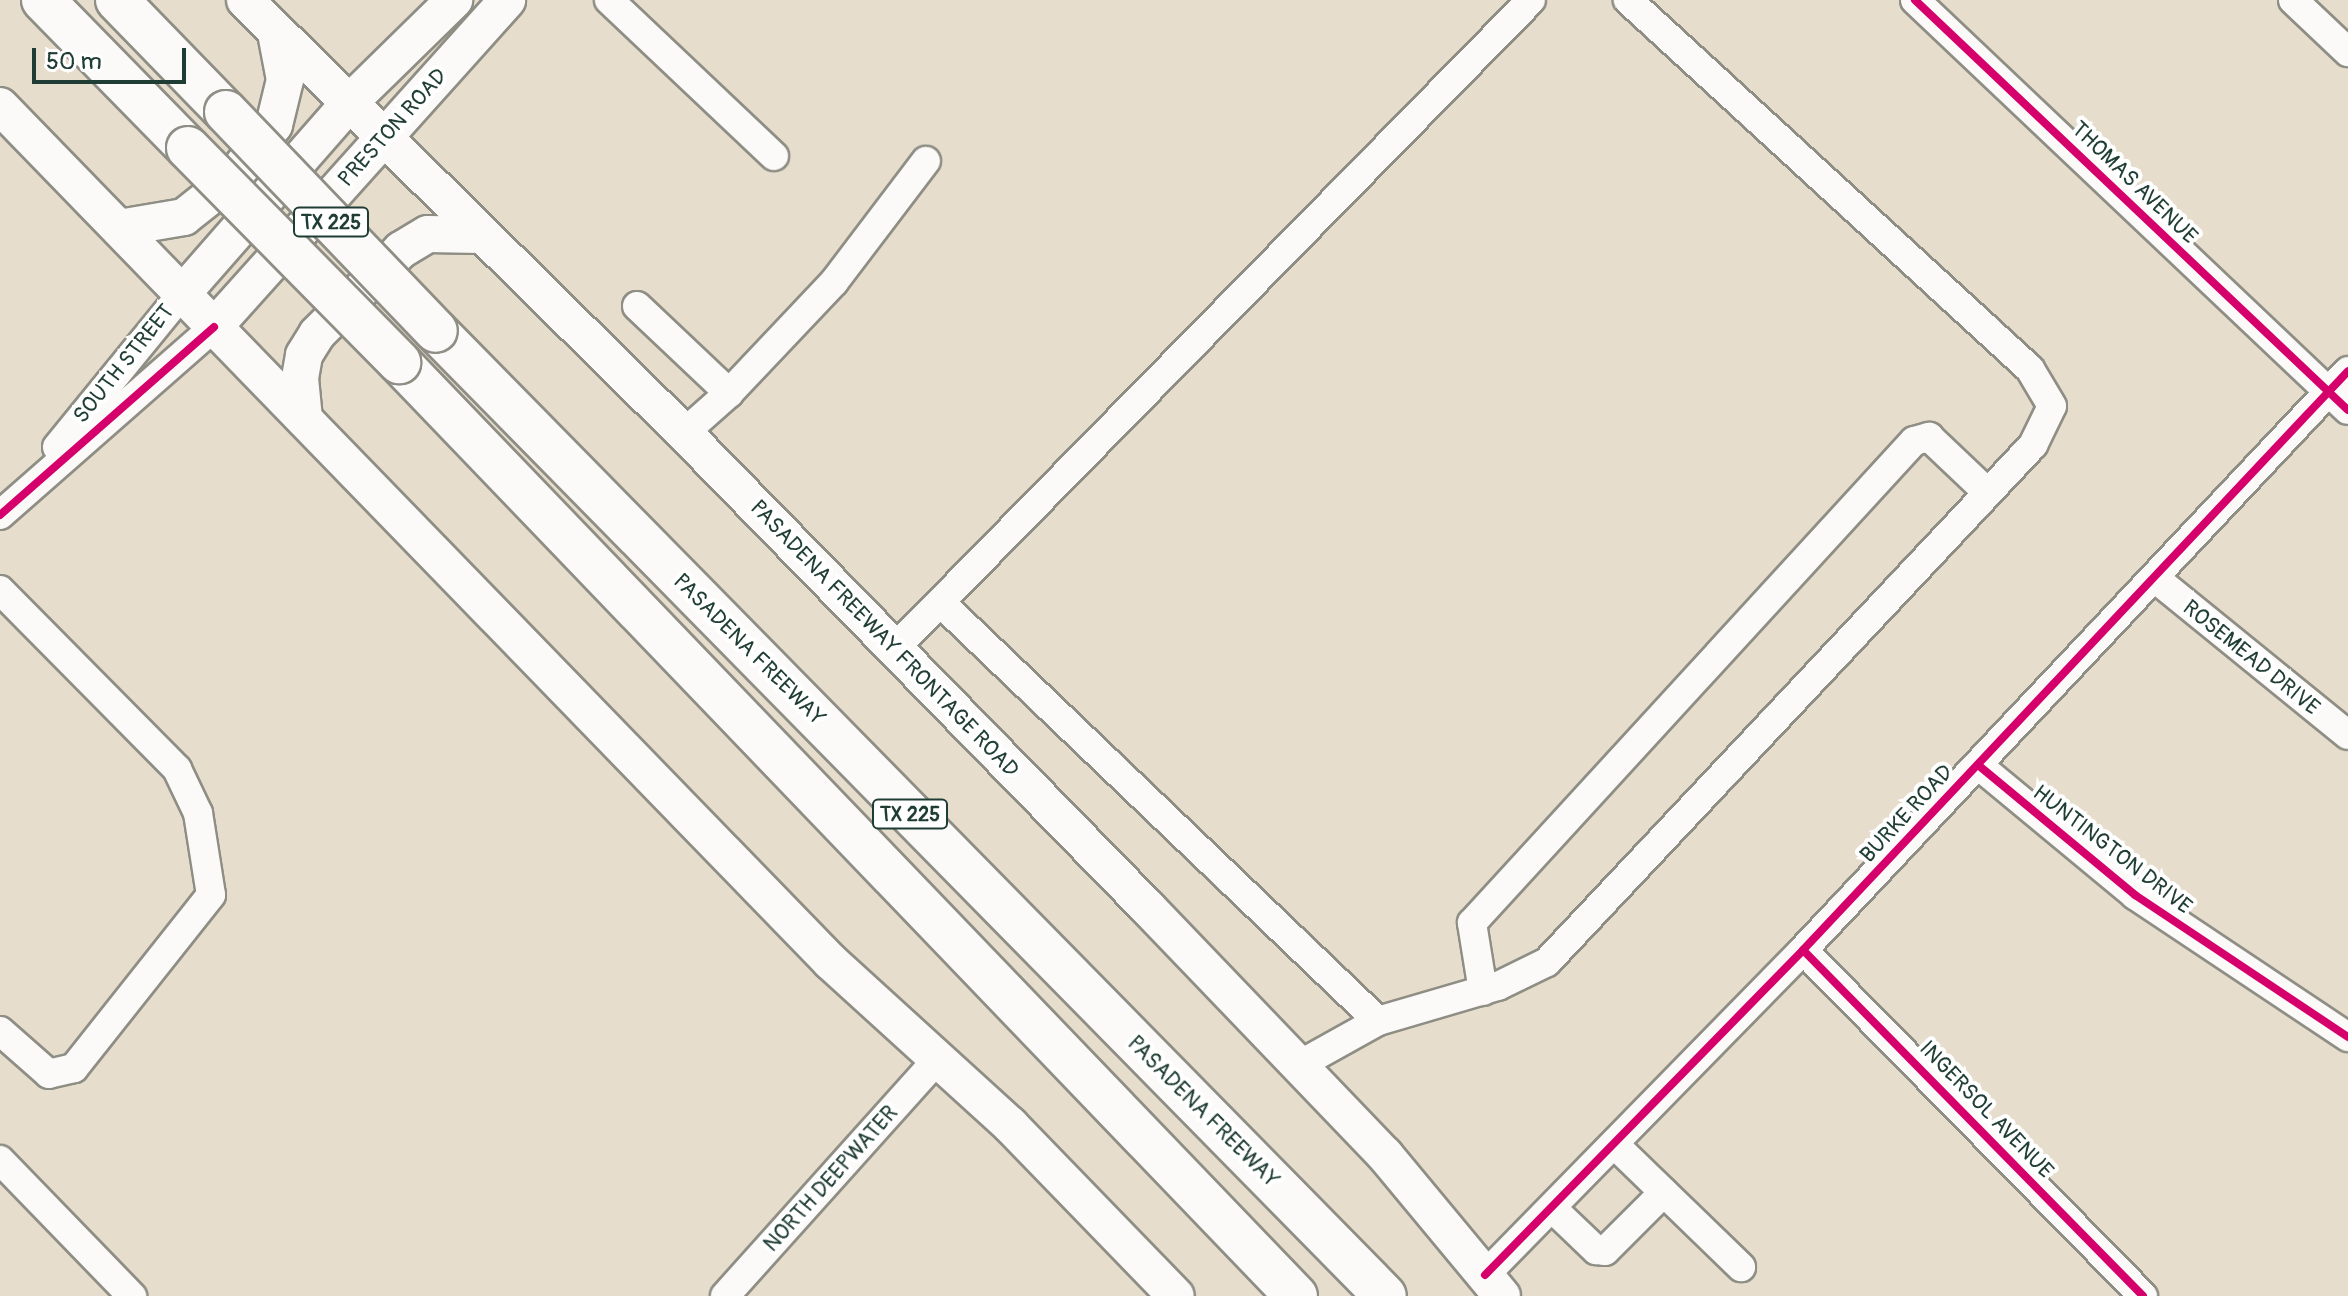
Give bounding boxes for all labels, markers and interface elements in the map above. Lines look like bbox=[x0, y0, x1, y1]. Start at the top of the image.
scale bar bbox=[36, 32, 190, 82]
text: 50 m bbox=[46, 47, 102, 76]
street label: PRESTON ROAD bbox=[333, 64, 453, 192]
street label: THOMAS AVENUE bbox=[2065, 116, 2203, 250]
road number: TX 225 bbox=[293, 206, 369, 238]
street label: SOUTH STREET bbox=[68, 299, 180, 429]
street label: PASADENA FREEWAY FRONTAGE ROAD bbox=[744, 495, 1024, 783]
street label: PASADENA FREEWAY bbox=[668, 569, 830, 731]
street label: ROSEMEAD DRIVE bbox=[2177, 595, 2325, 721]
street label: BURKE ROAD bbox=[1855, 760, 1959, 868]
street label: HUNTINGTON DRIVE bbox=[2027, 780, 2197, 920]
road number: TX 225 bbox=[872, 798, 948, 830]
street label: PASADENA FREEWAY bbox=[1122, 1031, 1284, 1193]
street label: INGERSOL AVENUE bbox=[1914, 1036, 2058, 1184]
street label: NORTH DEEPWATER bbox=[758, 1100, 904, 1258]

